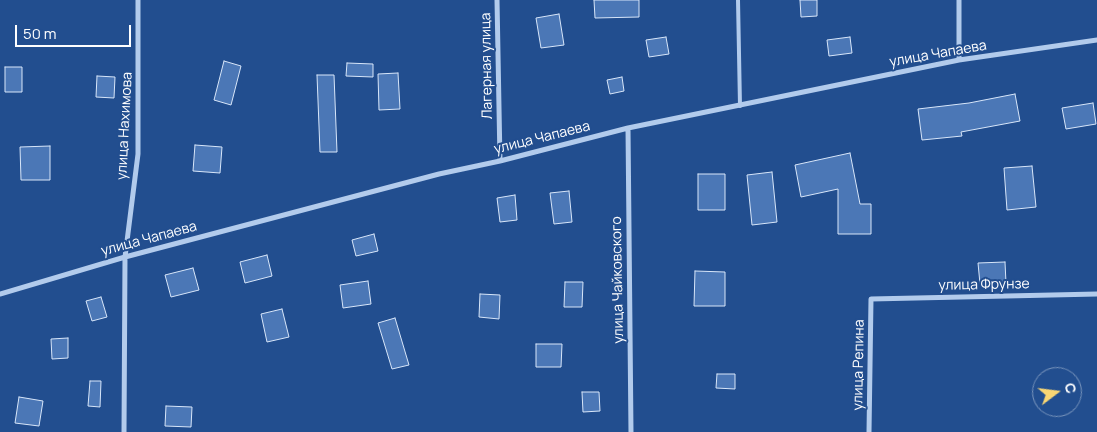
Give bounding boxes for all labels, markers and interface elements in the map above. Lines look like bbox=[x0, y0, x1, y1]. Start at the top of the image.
street label: Лагерная улица bbox=[478, 13, 496, 119]
scale bar bbox=[18, 15, 134, 47]
text: 50 m bbox=[23, 23, 57, 44]
street label: улица Чапаева bbox=[888, 37, 988, 71]
street label: улица Нахимова bbox=[114, 71, 136, 181]
street label: улица Чапаева bbox=[492, 118, 592, 158]
street label: улица Чайковского bbox=[608, 216, 628, 344]
street label: улица Чапаева bbox=[99, 218, 199, 260]
street label: улица Фрунзе bbox=[938, 276, 1030, 294]
street label: улица Репина bbox=[850, 319, 868, 411]
north arrow bbox=[1032, 367, 1082, 417]
text: С bbox=[1060, 381, 1082, 396]

